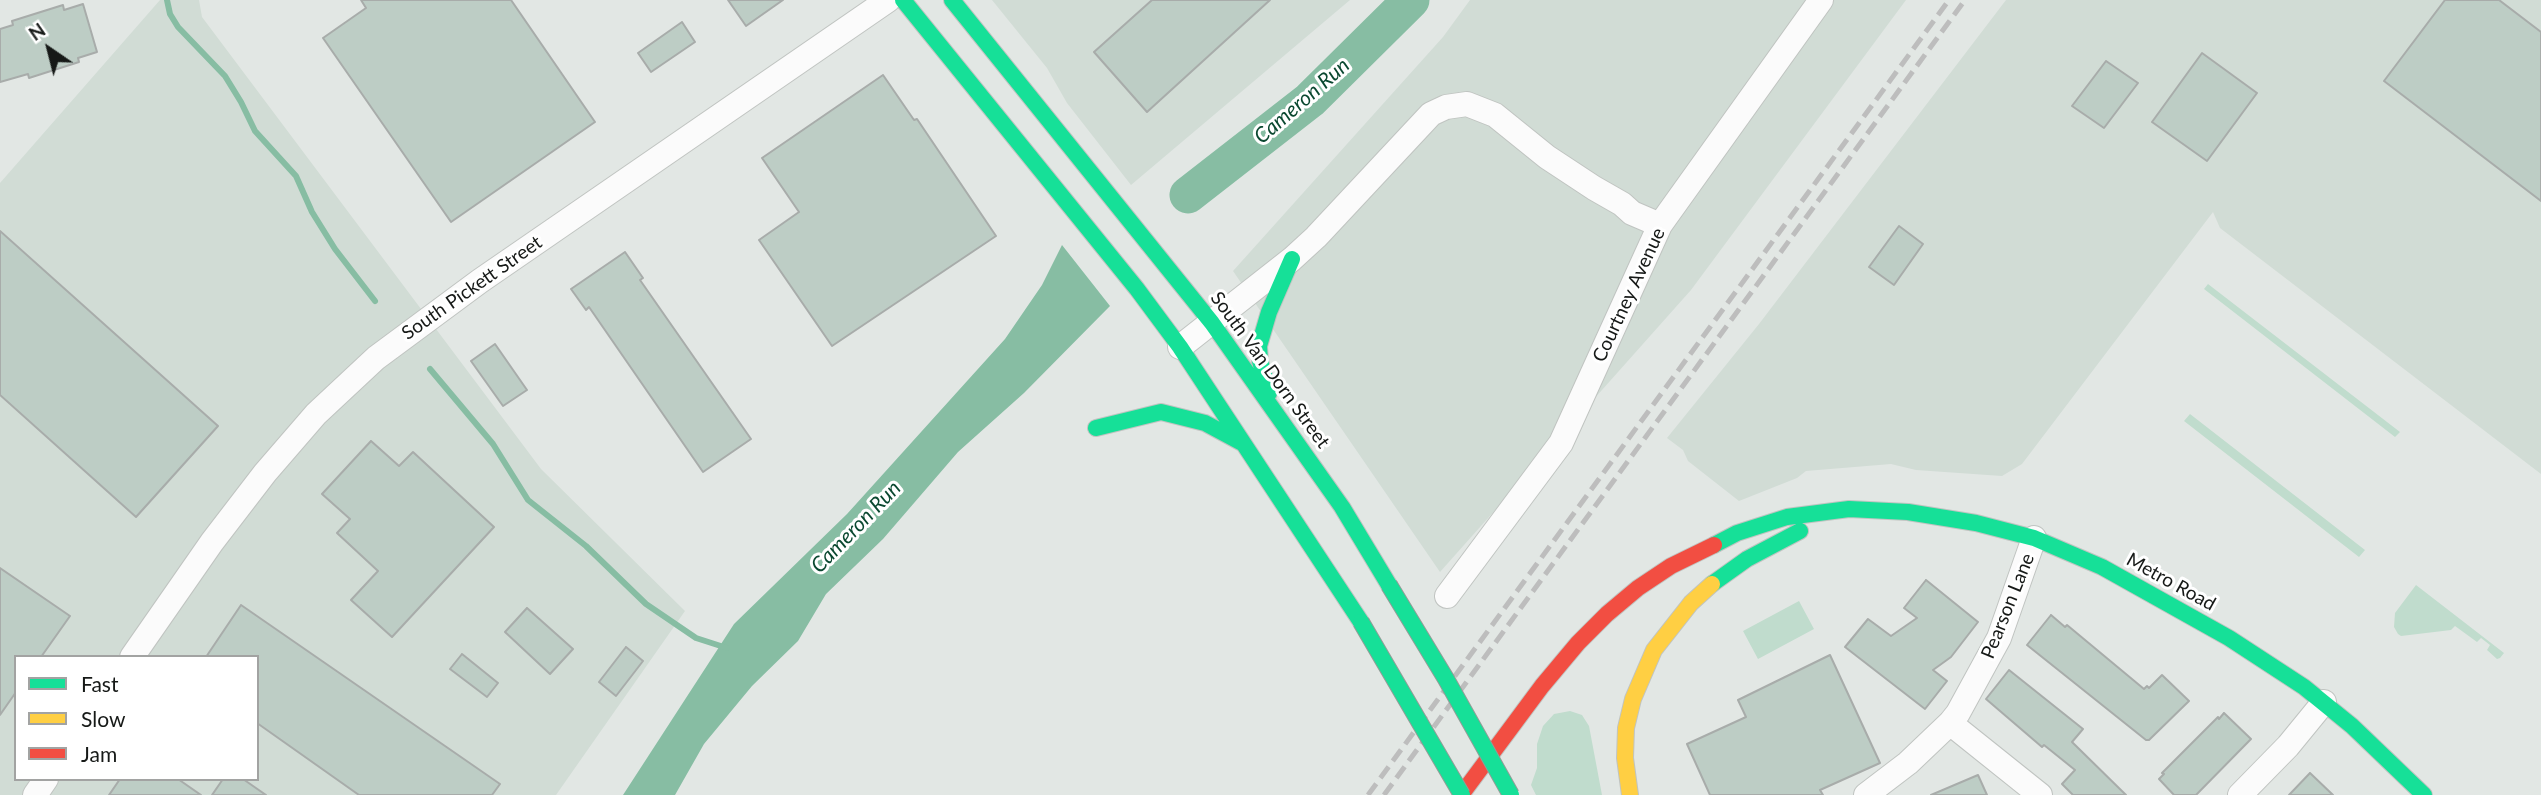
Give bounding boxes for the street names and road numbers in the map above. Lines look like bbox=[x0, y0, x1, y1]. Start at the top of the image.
street label: Courtney Avenue bbox=[1588, 224, 1670, 366]
street label: South Pickett Street bbox=[398, 231, 546, 345]
street label: South Van Dorn Street bbox=[1206, 287, 1334, 453]
street label: Metro Road bbox=[2122, 548, 2220, 616]
street label: Pearson Lane bbox=[1977, 550, 2039, 662]

